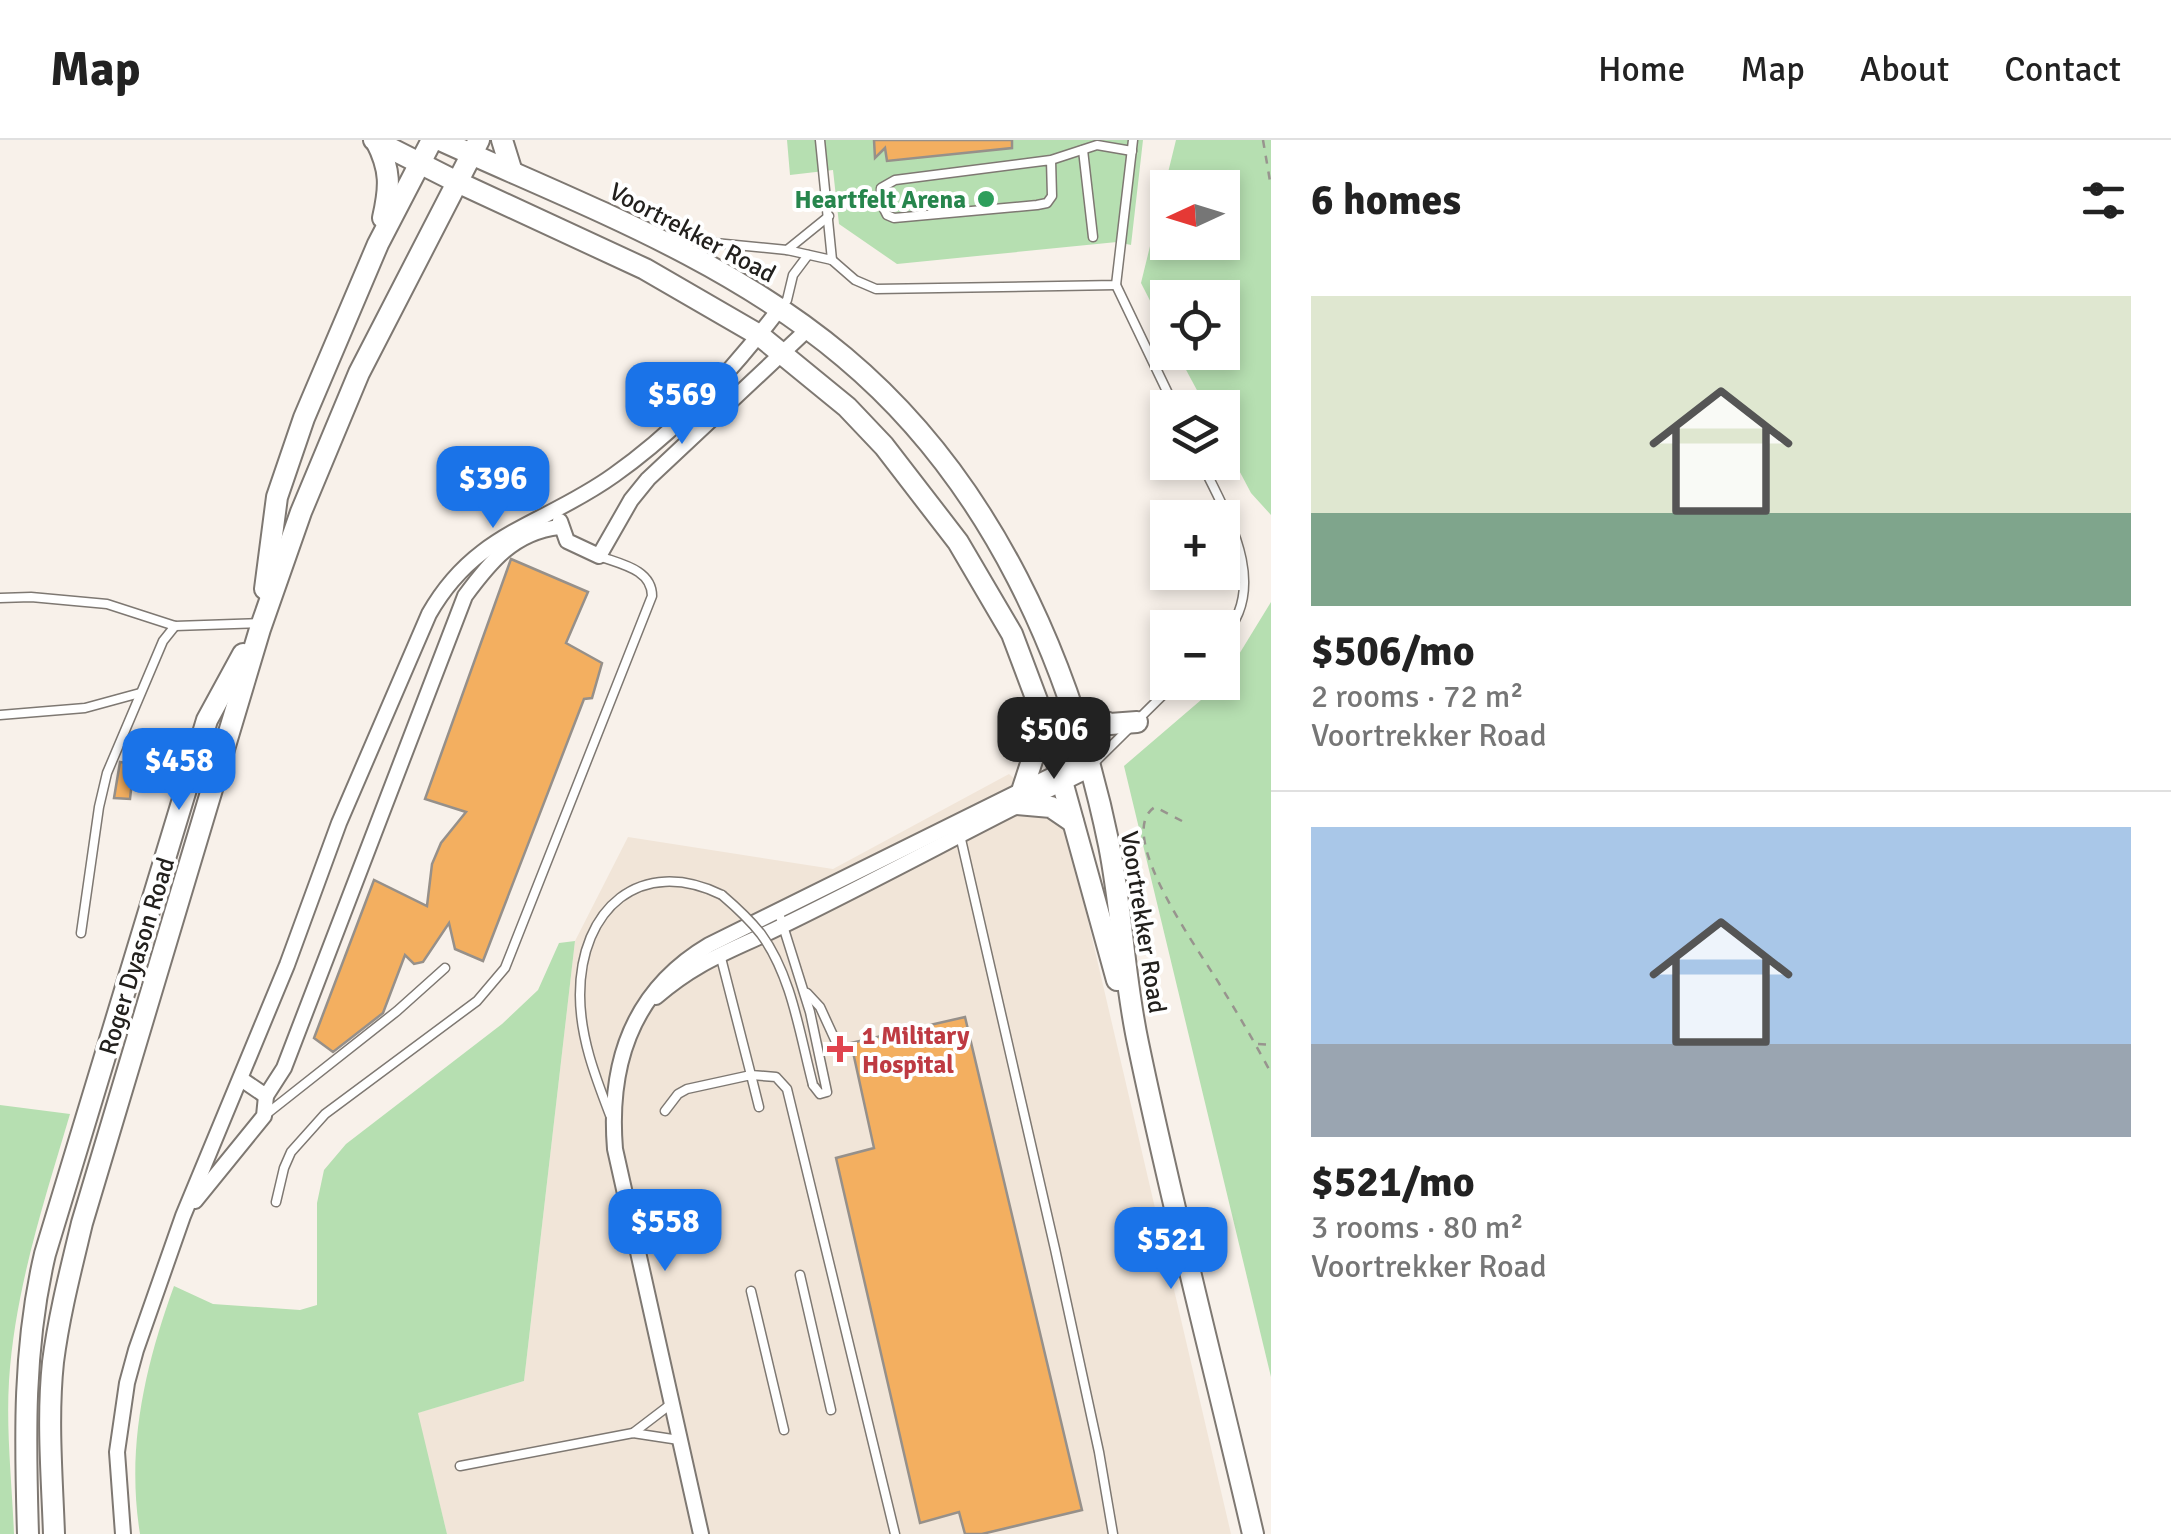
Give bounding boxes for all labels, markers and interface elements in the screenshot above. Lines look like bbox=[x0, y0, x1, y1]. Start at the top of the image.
text: Map bbox=[50, 40, 140, 99]
text: Home bbox=[1598, 48, 1685, 91]
text: Map bbox=[1740, 48, 1805, 91]
text: About bbox=[1860, 48, 1949, 91]
text: Contact bbox=[2004, 48, 2121, 91]
north arrow bbox=[1150, 170, 1240, 260]
map controls bbox=[1150, 170, 1240, 700]
icon: filters bbox=[2076, 173, 2131, 228]
text: 6 homes bbox=[1311, 175, 1461, 226]
street label: Voortrekker Road bbox=[604, 176, 781, 289]
place label: Heartfelt Arena bbox=[795, 184, 966, 215]
marker: Heartfelt Arena bbox=[975, 188, 997, 210]
button: locate bbox=[1150, 280, 1240, 370]
icon: home bbox=[1631, 361, 1811, 541]
pin: $569 bbox=[623, 362, 741, 447]
text: $569 bbox=[647, 375, 717, 414]
button: layers bbox=[1150, 390, 1240, 480]
pin: $396 bbox=[434, 446, 552, 531]
text: $396 bbox=[458, 459, 528, 498]
button: + bbox=[1150, 500, 1240, 590]
button: − bbox=[1150, 610, 1240, 700]
text: $506/mo bbox=[1311, 626, 1475, 677]
text: 2 rooms · 72 m² bbox=[1311, 677, 1524, 716]
pin: $506 bbox=[995, 697, 1113, 782]
text: $506 bbox=[1019, 710, 1089, 749]
text: Voortrekker Road bbox=[1311, 716, 1547, 755]
pin: $458 bbox=[120, 728, 238, 813]
text: $458 bbox=[144, 741, 214, 780]
street label: Voortrekker Road bbox=[1114, 829, 1173, 1015]
street label: Roger Dyason Road bbox=[92, 854, 181, 1059]
icon: home bbox=[1631, 892, 1811, 1072]
place label: 1 Military Hospital bbox=[862, 1020, 970, 1080]
marker: 1 Military Hospital bbox=[827, 1036, 853, 1062]
text: $521/mo bbox=[1311, 1157, 1475, 1208]
pin: $558 bbox=[606, 1189, 724, 1274]
text: $558 bbox=[630, 1202, 700, 1241]
pin: $521 bbox=[1112, 1207, 1230, 1292]
text: 3 rooms · 80 m² bbox=[1311, 1208, 1524, 1247]
text: $521 bbox=[1136, 1220, 1206, 1259]
text: Voortrekker Road bbox=[1311, 1247, 1547, 1286]

